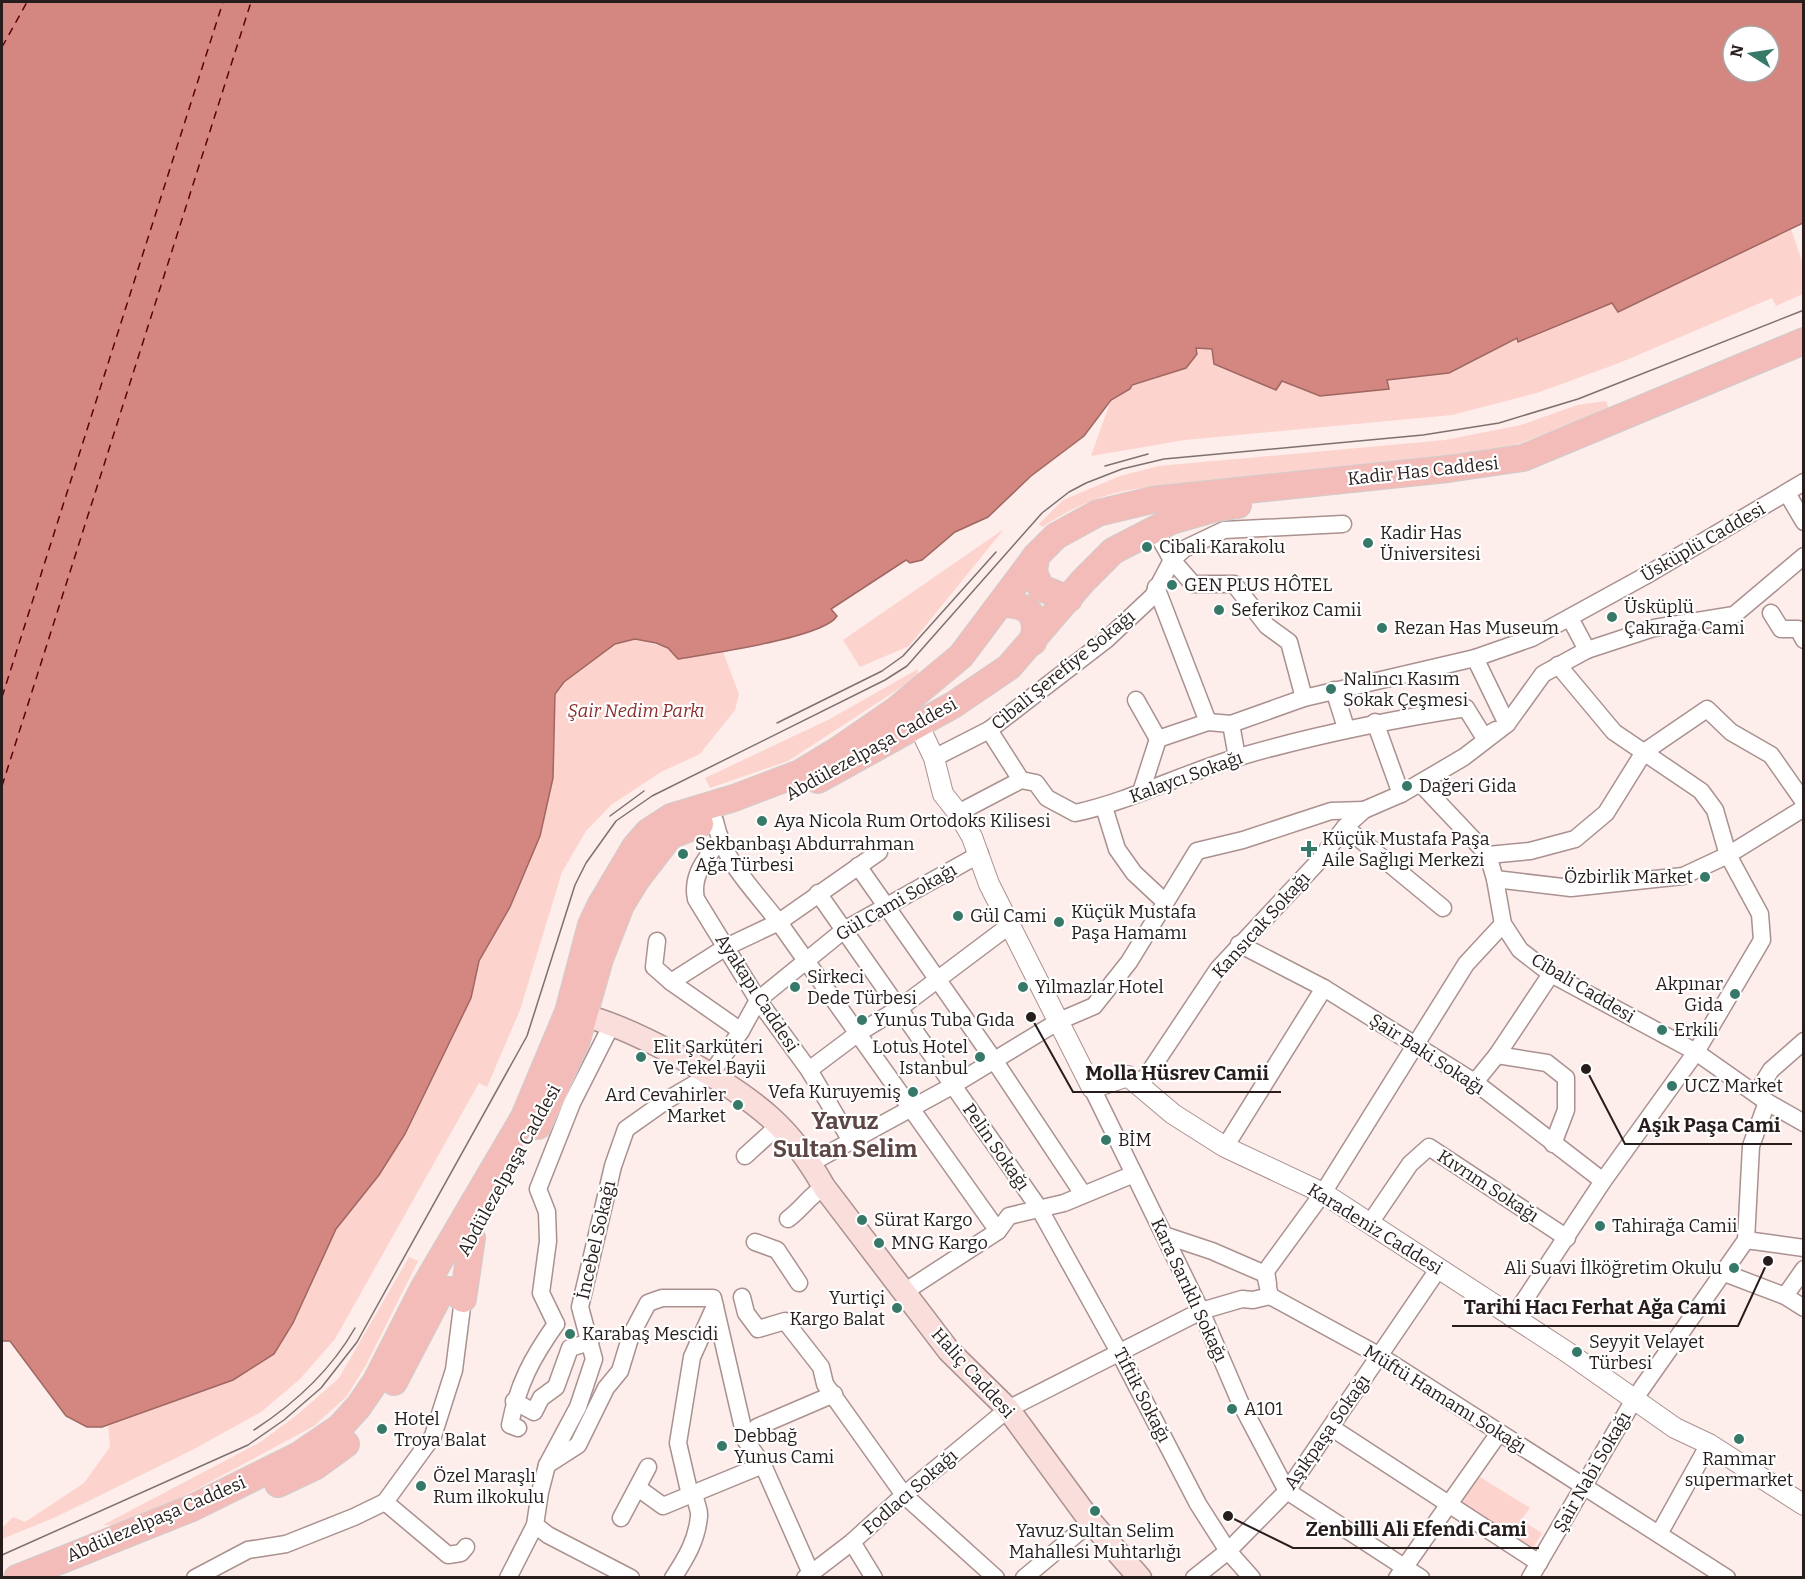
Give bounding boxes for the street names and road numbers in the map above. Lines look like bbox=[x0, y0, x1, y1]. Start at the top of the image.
street label: Kadir Has Caddesi bbox=[1346, 452, 1500, 490]
street label: Üsküplü Caddesi bbox=[1637, 498, 1769, 586]
street label: Cibali Şerefiye Sokağı bbox=[987, 605, 1139, 735]
street label: Abdülezelpaşa Caddesi bbox=[781, 693, 961, 805]
street label: Kalaycı Sokağı bbox=[1126, 746, 1246, 808]
street label: Gül Cami Sokağı bbox=[832, 859, 960, 945]
street label: Kansıcak Sokağı bbox=[1208, 867, 1314, 983]
street label: Ayakapı Caddesi bbox=[711, 930, 803, 1056]
street label: Cibali Caddesi bbox=[1527, 948, 1639, 1028]
street label: Şair Baki Sokağı bbox=[1365, 1009, 1489, 1099]
street label: Abdülezelpaşa Caddesi bbox=[453, 1080, 565, 1260]
street label: Pelin Sokağı bbox=[958, 1099, 1034, 1195]
street label: Kıvrım Sokağı bbox=[1433, 1145, 1543, 1227]
street label: İncebel Sokağı bbox=[572, 1178, 620, 1302]
street label: Karadeniz Caddesi bbox=[1304, 1179, 1446, 1279]
street label: Kara Sarıklı Sokağı bbox=[1146, 1215, 1232, 1365]
street label: Haliç Caddesi bbox=[927, 1323, 1019, 1423]
street label: Müftü Hamamı Sokağı bbox=[1360, 1340, 1530, 1458]
street label: Tiftik Sokağı bbox=[1109, 1344, 1175, 1446]
street label: Aşıkpaşa Sokağı bbox=[1279, 1370, 1375, 1494]
street label: Şair Nabi Sokağı bbox=[1548, 1408, 1636, 1536]
street label: Fodlacı Sokağı bbox=[858, 1445, 962, 1539]
street label: Abdülezelpaşa Caddesi bbox=[63, 1471, 249, 1567]

